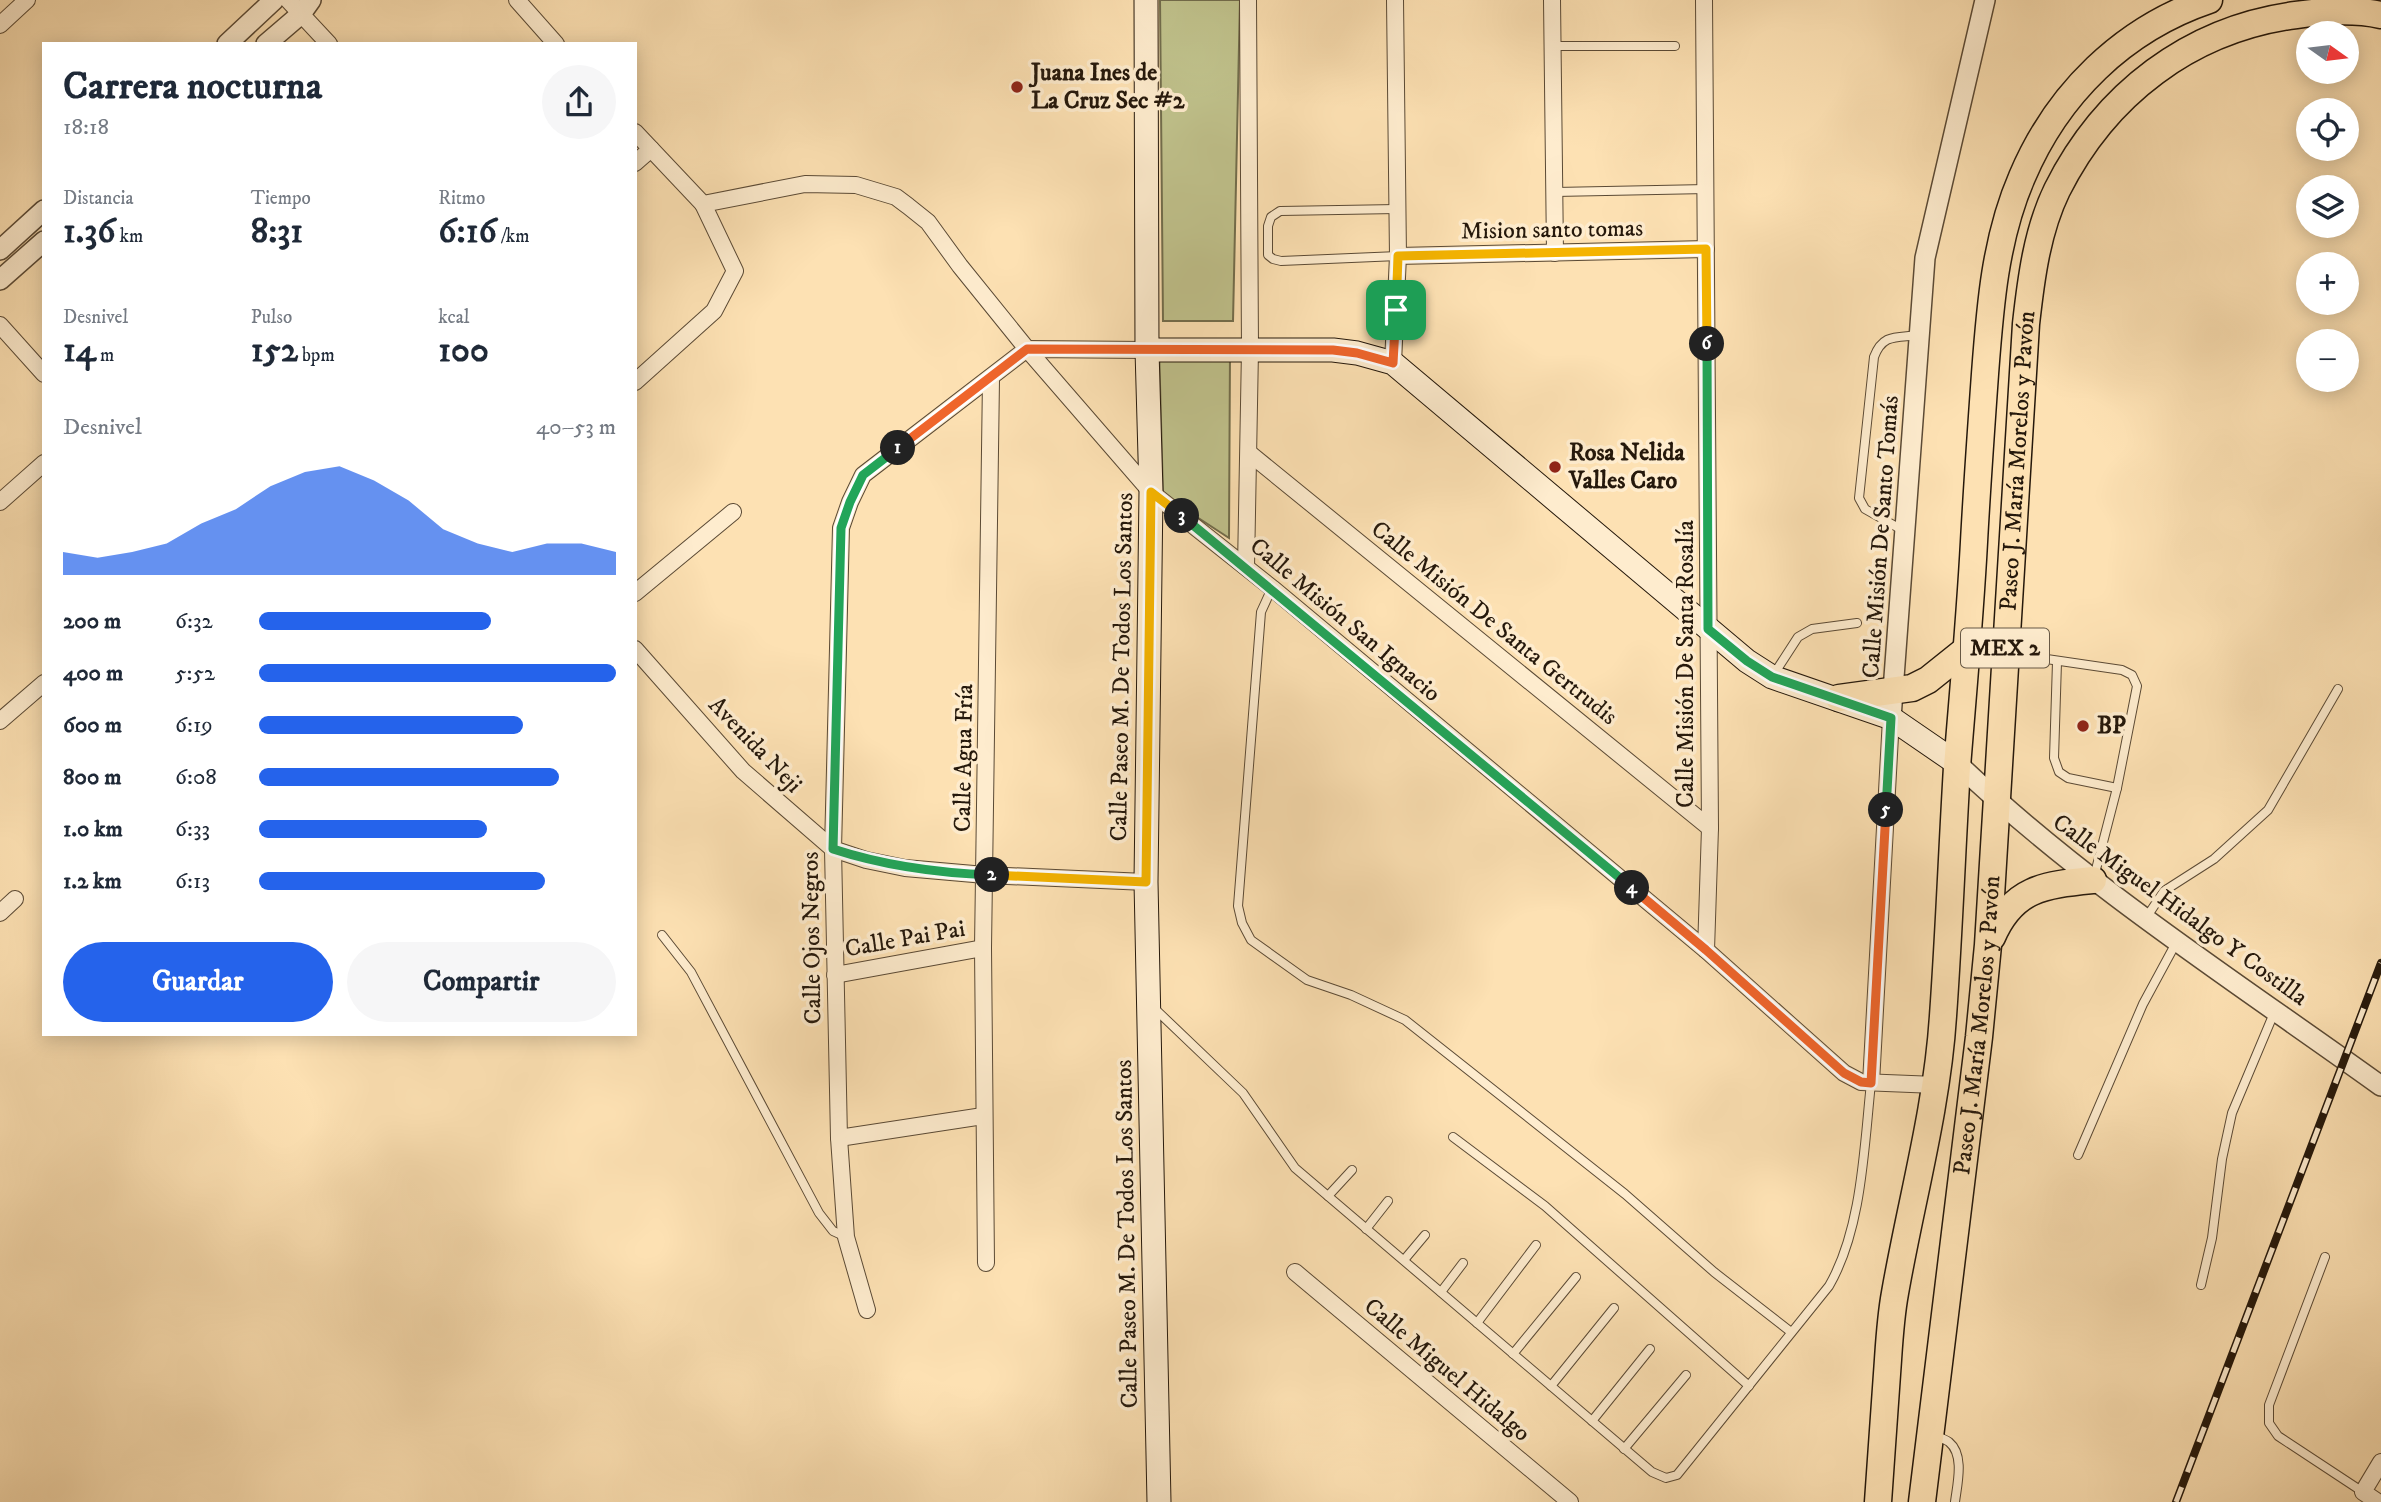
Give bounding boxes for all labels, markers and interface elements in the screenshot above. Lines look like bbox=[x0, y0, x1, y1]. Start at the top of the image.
north arrow bbox=[2296, 21, 2359, 84]
map controls bbox=[2296, 21, 2359, 392]
place label: Juana Ines de La Cruz Sec #2 bbox=[1028, 58, 1186, 116]
text: Carrera nocturna bbox=[63, 63, 322, 111]
button: share bbox=[542, 65, 616, 139]
marker: Juana Ines de La Cruz Sec #2 bbox=[1009, 79, 1025, 95]
button: locate bbox=[2296, 98, 2359, 161]
text: 18:18 bbox=[63, 113, 109, 142]
button: layers bbox=[2296, 175, 2359, 238]
text: Distancia bbox=[63, 187, 134, 210]
text: Tiempo bbox=[251, 187, 311, 210]
text: Ritmo bbox=[438, 187, 485, 210]
text: 1.36 bbox=[63, 210, 115, 254]
text: 8:31 bbox=[251, 210, 303, 254]
text: 6:16 bbox=[438, 210, 497, 254]
street label: Mision santo tomas bbox=[1461, 213, 1643, 247]
text: km bbox=[115, 225, 143, 248]
text: /km bbox=[497, 225, 530, 248]
button: + bbox=[2296, 252, 2359, 315]
pin bbox=[1366, 280, 1426, 340]
icon: arrive bbox=[1377, 291, 1415, 329]
text: Desnivel bbox=[63, 306, 128, 329]
text: Pulso bbox=[251, 306, 292, 329]
text: kcal bbox=[438, 306, 470, 329]
street label: Paseo J. María Morelos y Pavón bbox=[1993, 309, 2042, 612]
pin: 6 bbox=[1690, 326, 1724, 362]
text: 14 bbox=[63, 329, 96, 373]
text: 152 bbox=[251, 329, 298, 373]
text: 100 bbox=[438, 329, 489, 373]
button: − bbox=[2296, 329, 2359, 392]
text: 6 bbox=[1702, 332, 1711, 355]
text: m bbox=[96, 344, 114, 367]
text: bpm bbox=[298, 344, 335, 367]
street label: Calle Misión De Santo Tomás bbox=[1856, 395, 1906, 679]
text: Desnivel bbox=[63, 413, 142, 442]
text: 40–53 m bbox=[536, 413, 616, 442]
pin: 1 bbox=[880, 430, 916, 466]
text: 1 bbox=[894, 436, 901, 459]
place label: Rosa Nelida Valles Caro bbox=[1568, 438, 1685, 496]
marker: Rosa Nelida Valles Caro bbox=[1547, 459, 1563, 475]
street label: Calle Paseo M. De Todos Los Santos bbox=[1104, 492, 1140, 842]
pin: 3 bbox=[1164, 498, 1200, 534]
text: 3 bbox=[1178, 504, 1185, 527]
street label: Calle Misión De Santa Gertrudis bbox=[1365, 514, 1623, 732]
street label: Calle Misión De Santa Rosalía bbox=[1671, 519, 1701, 808]
street label: Calle Misión San Ignacio bbox=[1243, 531, 1447, 709]
text: 200 m bbox=[63, 607, 121, 636]
text: 6:32 bbox=[175, 607, 213, 636]
road number: MEX 2 bbox=[1961, 628, 2049, 668]
text: 400 m bbox=[63, 659, 123, 688]
text: 5:52 bbox=[175, 659, 215, 688]
street label: Calle Agua Fría bbox=[948, 683, 980, 832]
street label: Avenida Neji bbox=[702, 691, 808, 799]
text: 600 m bbox=[63, 711, 122, 740]
text: 6:19 bbox=[175, 711, 213, 740]
place label: BP bbox=[2097, 711, 2126, 741]
marker: BP bbox=[2075, 718, 2091, 734]
text: 800 m bbox=[63, 763, 121, 792]
text: 6:08 bbox=[175, 763, 217, 792]
pin: 5 bbox=[1868, 792, 1904, 828]
text: 5 bbox=[1881, 798, 1890, 821]
street label: Calle Miguel Hidalgo Y Costilla bbox=[2047, 807, 2314, 1013]
text: 1.0 km bbox=[63, 815, 123, 844]
text: 6:33 bbox=[175, 815, 210, 844]
street label: Calle Ojos Negros bbox=[795, 851, 829, 1025]
pin: 2 bbox=[974, 858, 1010, 892]
text: 2 bbox=[987, 863, 996, 886]
text: 1.2 km bbox=[63, 867, 122, 896]
text: 6:13 bbox=[175, 867, 210, 896]
pin: 4 bbox=[1614, 870, 1650, 906]
street label: Paseo J. María Morelos y Pavón bbox=[1947, 874, 2007, 1177]
text: 4 bbox=[1626, 876, 1637, 899]
street label: Calle Pai Pai bbox=[843, 914, 967, 964]
button: Guardar bbox=[63, 942, 333, 1022]
button: Compartir bbox=[347, 942, 616, 1022]
street label: Calle Paseo M. De Todos Los Santos bbox=[1109, 1059, 1145, 1409]
street label: Calle Miguel Hidalgo bbox=[1358, 1292, 1536, 1448]

